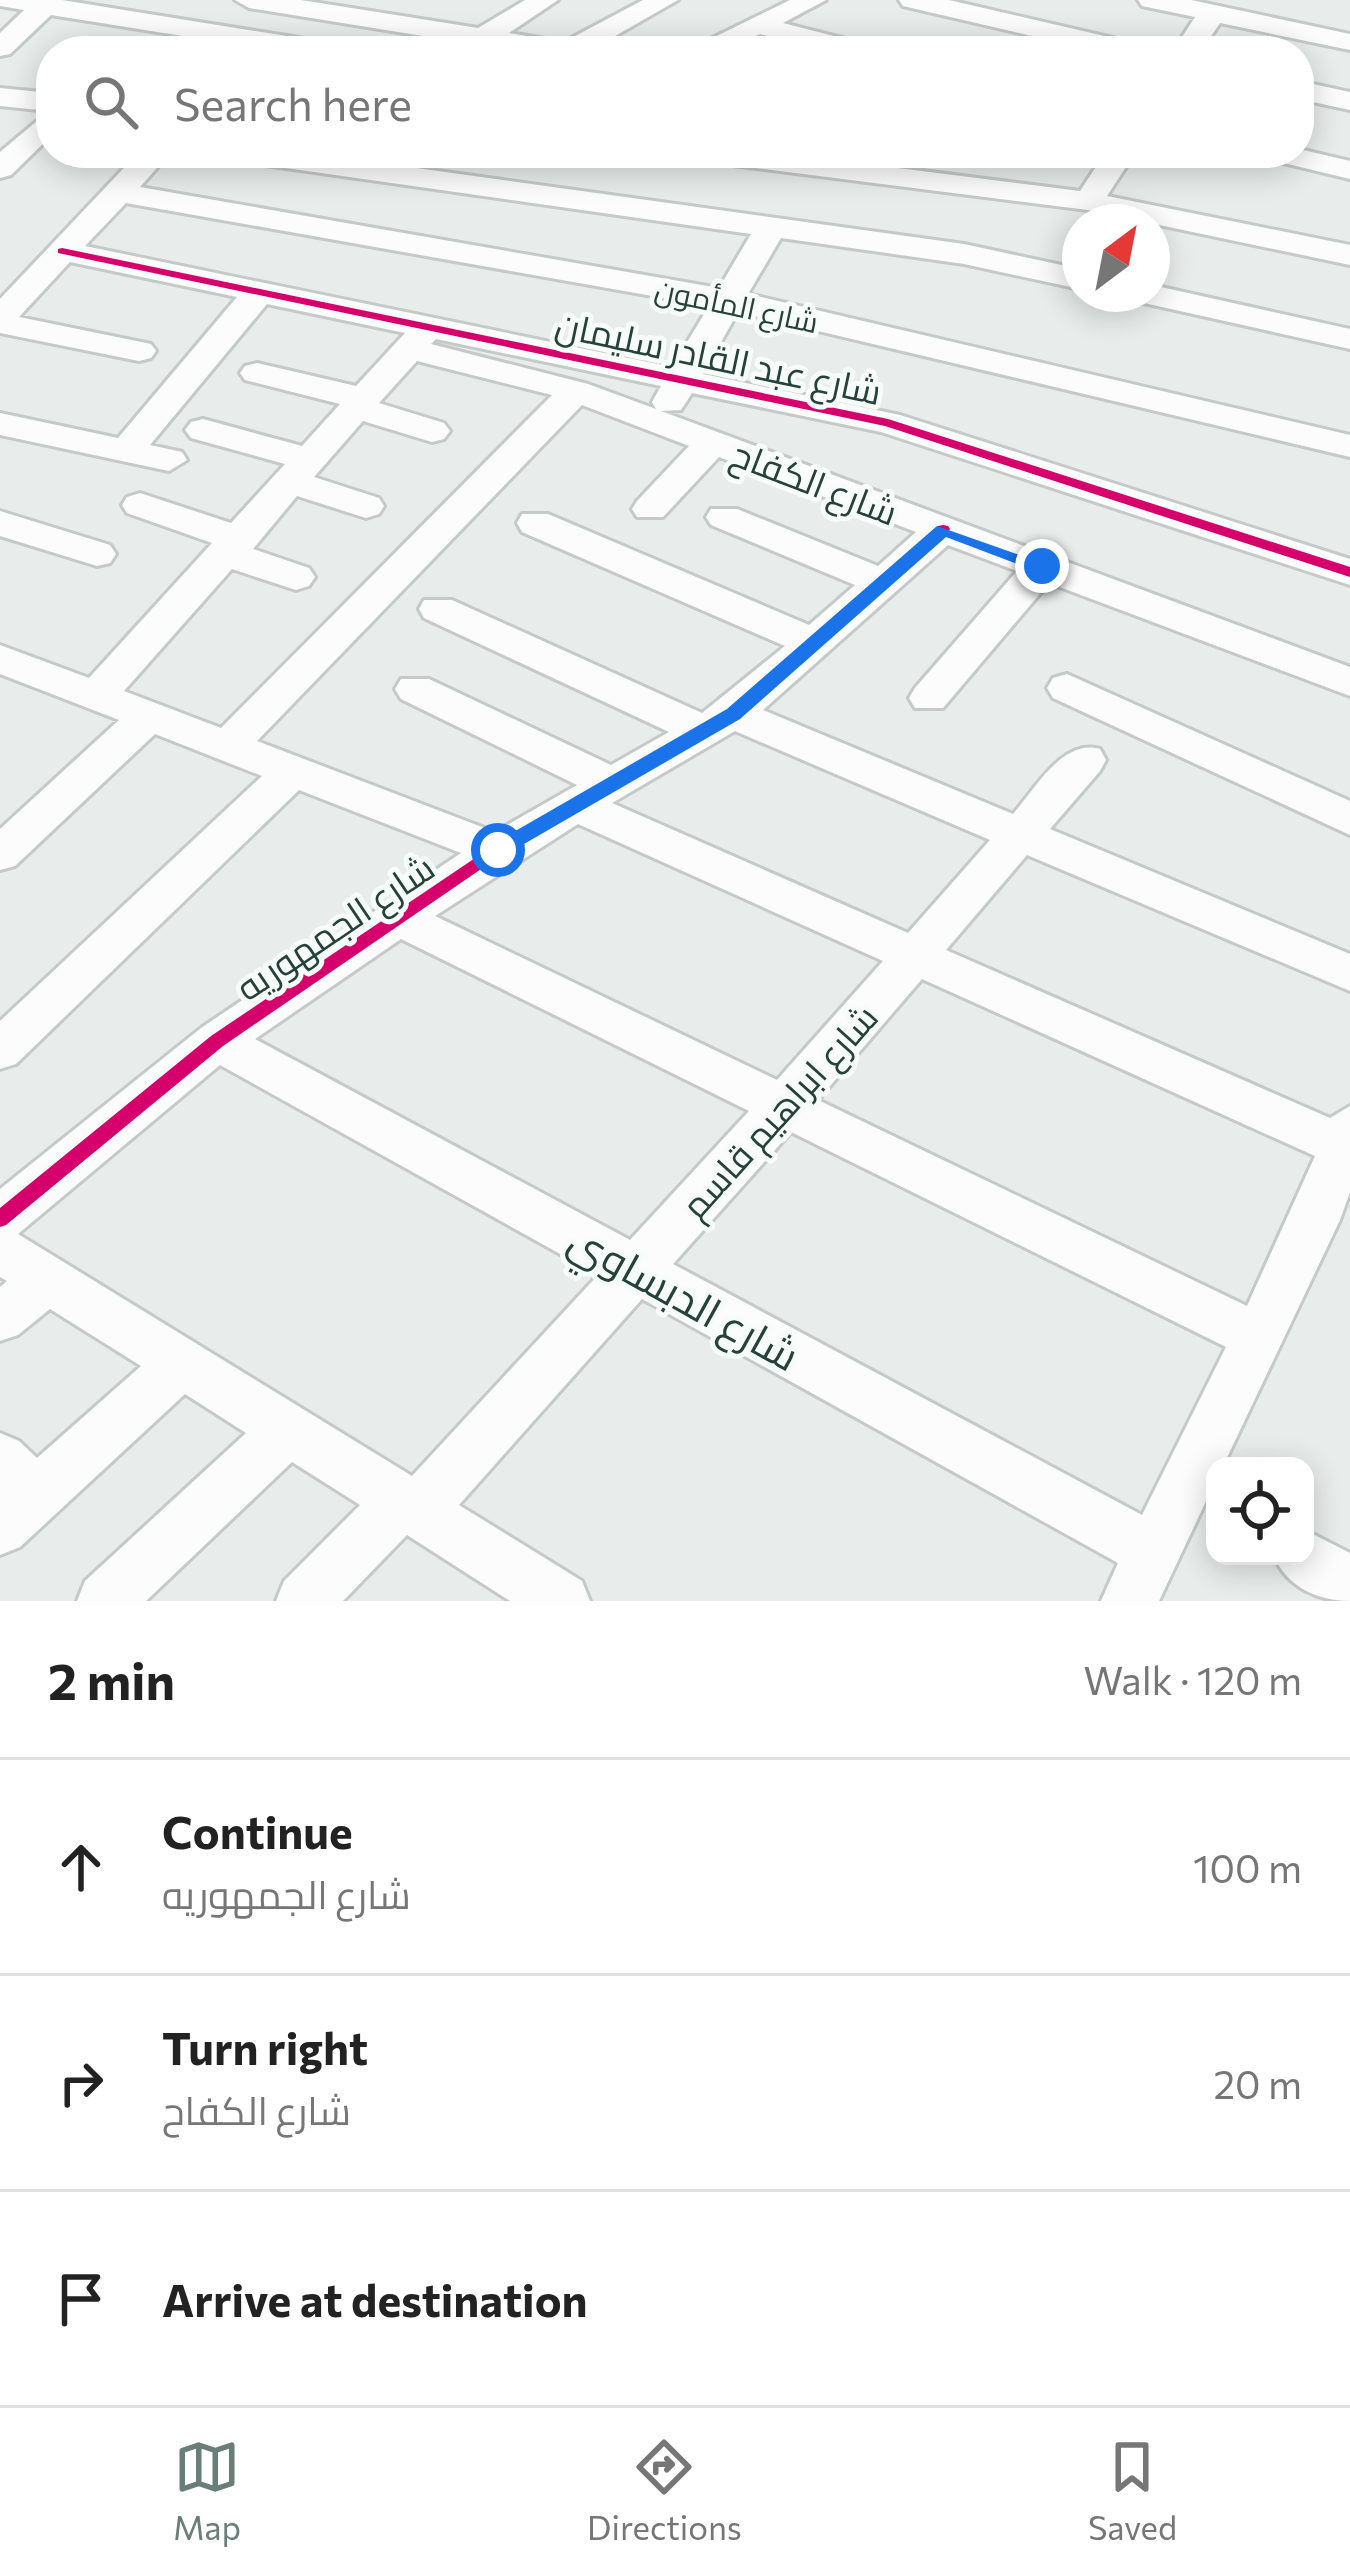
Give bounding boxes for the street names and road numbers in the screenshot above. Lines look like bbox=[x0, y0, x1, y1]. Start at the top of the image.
street label: شارع المأمون bbox=[651, 269, 822, 343]
street label: شارع عبد القادر سليمان bbox=[551, 300, 886, 417]
street label: شارع الكفاح bbox=[724, 429, 904, 537]
street label: شارع الجمهوريه bbox=[227, 844, 444, 1013]
street label: شارع ابراهيم قاسم bbox=[671, 994, 889, 1229]
street label: شارع الدبساوي bbox=[557, 1211, 809, 1388]

